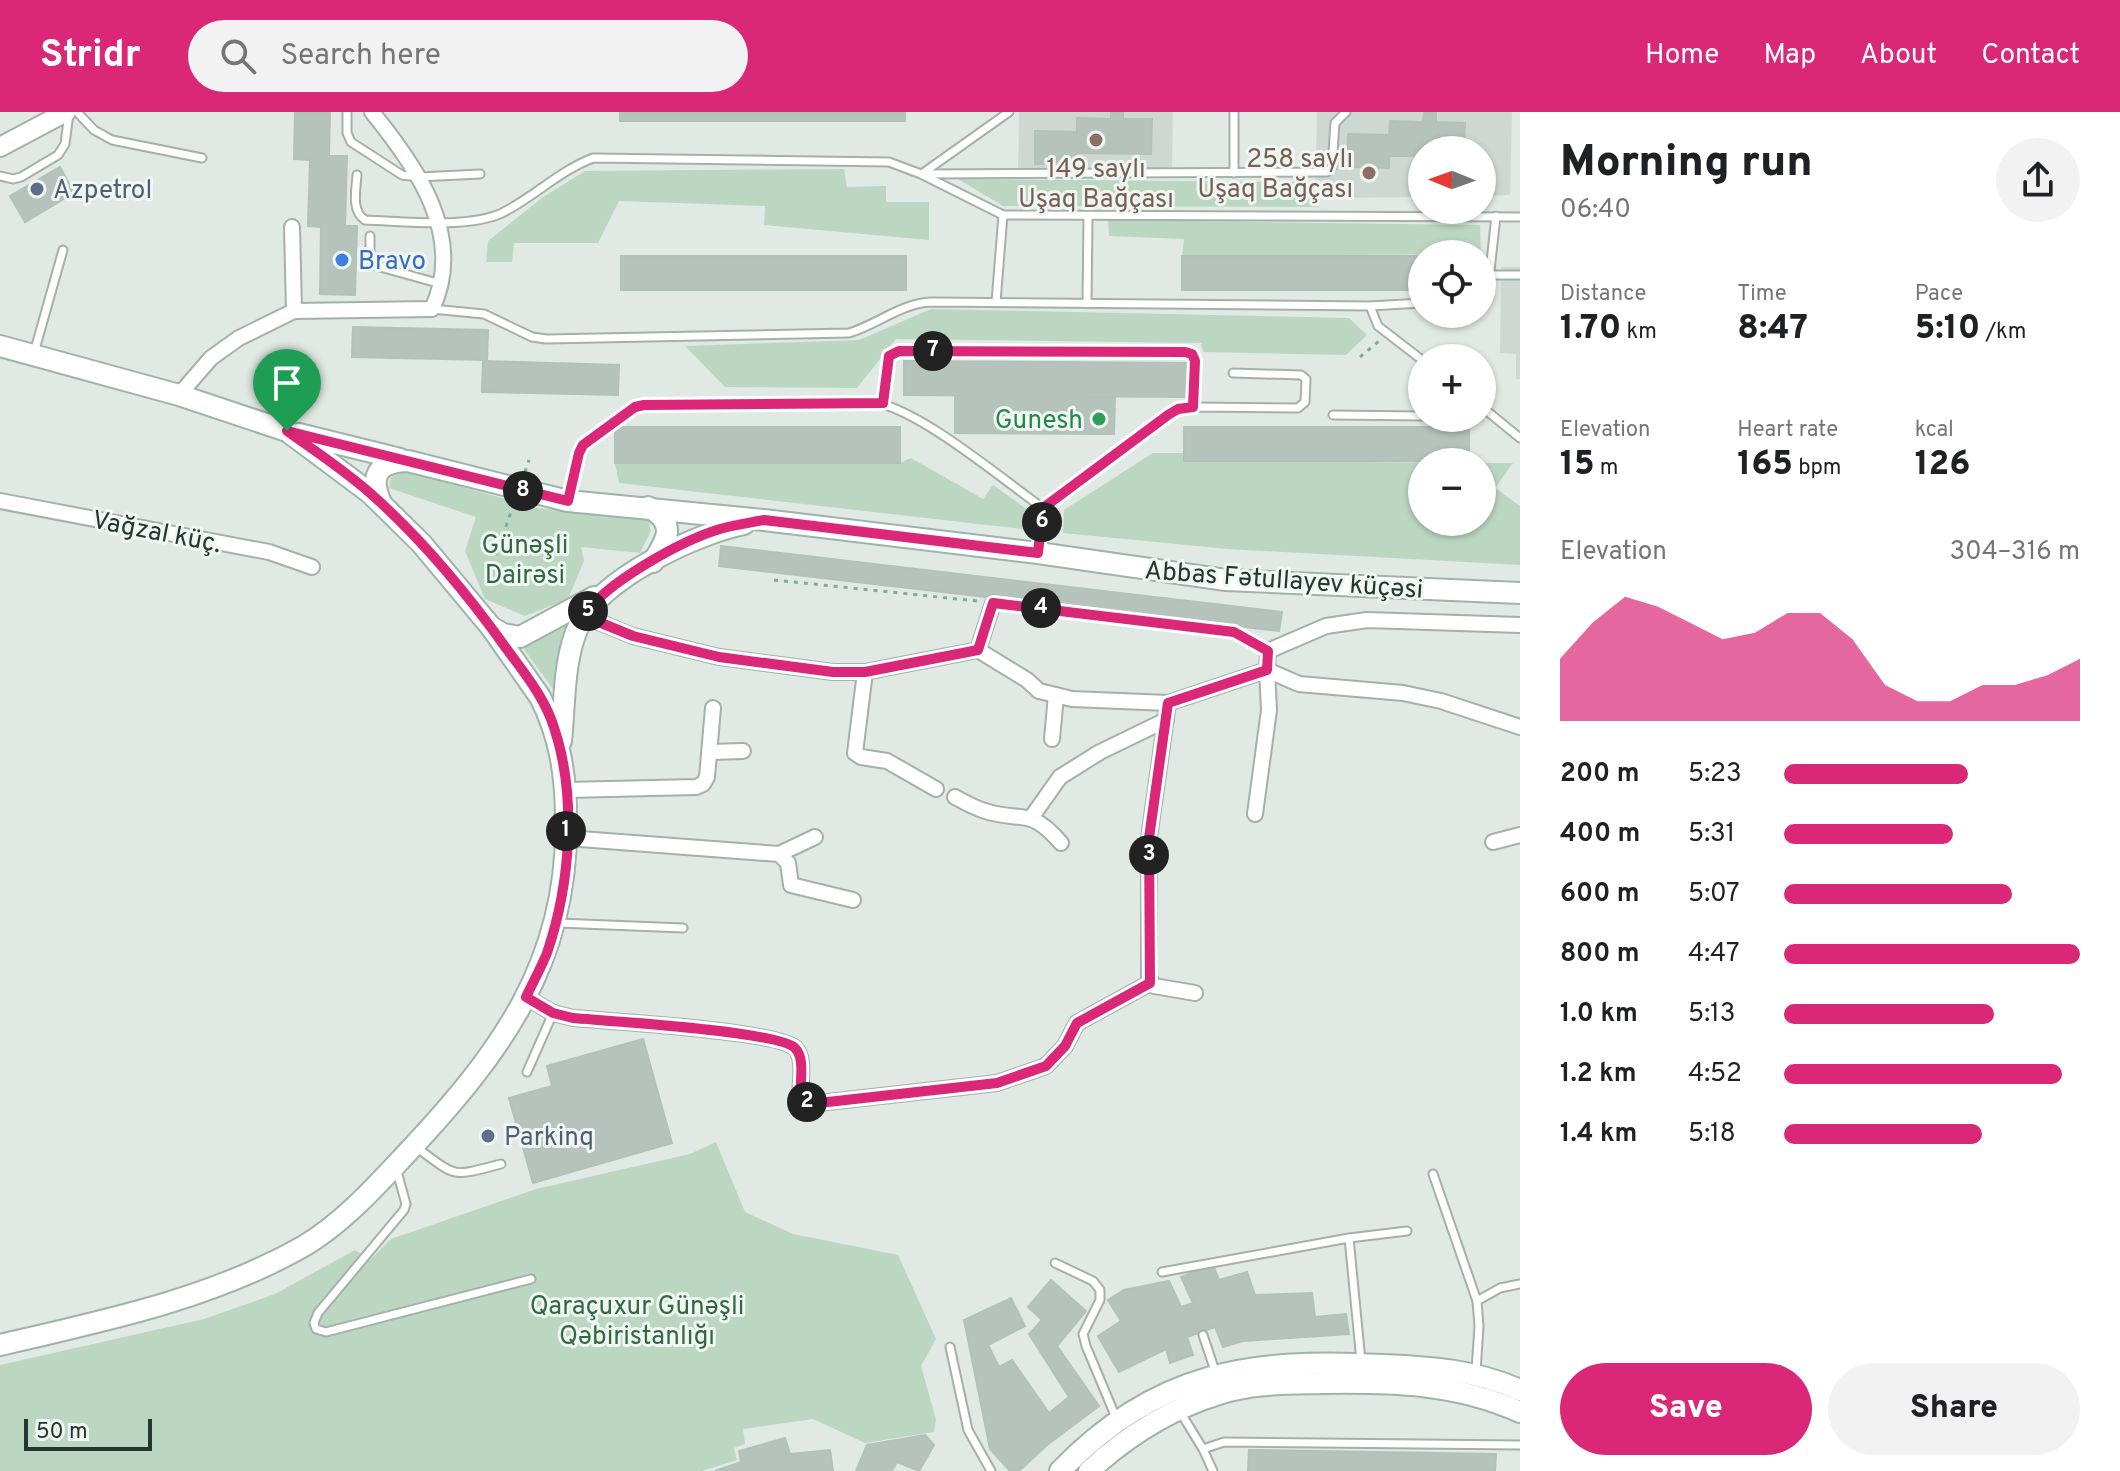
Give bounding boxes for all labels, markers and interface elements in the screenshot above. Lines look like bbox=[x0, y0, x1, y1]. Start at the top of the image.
search box bbox=[188, 20, 748, 92]
text: Stridr bbox=[40, 32, 140, 81]
icon: search bbox=[216, 34, 260, 78]
text: Search here bbox=[280, 38, 441, 75]
text: Home bbox=[1645, 38, 1719, 74]
text: Map bbox=[1763, 38, 1816, 74]
text: About bbox=[1860, 38, 1937, 74]
text: Contact bbox=[1981, 38, 2080, 74]
marker: 149 saylı Uşaq Bağçası bbox=[1087, 131, 1105, 149]
north arrow bbox=[1408, 136, 1496, 224]
map controls bbox=[1408, 136, 1496, 536]
text: Morning run bbox=[1560, 136, 1813, 192]
button: share bbox=[1996, 138, 2080, 222]
place label: 258 saylı Uşaq Bağçası bbox=[1197, 144, 1353, 207]
place label: 149 saylı Uşaq Bağçası bbox=[1018, 154, 1174, 217]
marker: 258 saylı Uşaq Bağçası bbox=[1360, 164, 1378, 182]
place label: Azpetrol bbox=[53, 175, 152, 208]
marker: Azpetrol bbox=[28, 180, 46, 198]
text: 06:40 bbox=[1560, 194, 1631, 227]
button: locate bbox=[1408, 240, 1496, 328]
place label: Bravo bbox=[358, 246, 426, 279]
marker: Bravo bbox=[333, 251, 351, 269]
text: Distance bbox=[1560, 281, 1646, 308]
text: Time bbox=[1737, 281, 1787, 308]
text: Pace bbox=[1915, 281, 1963, 308]
text: 1.70 bbox=[1560, 308, 1621, 351]
text: 8:47 bbox=[1737, 308, 1808, 351]
text: 5:10 bbox=[1915, 308, 1980, 351]
text: km bbox=[1621, 319, 1657, 346]
text: /km bbox=[1980, 319, 2026, 346]
pin: 7 bbox=[913, 331, 953, 371]
text: 7 bbox=[927, 337, 939, 364]
button: + bbox=[1408, 344, 1496, 432]
pin bbox=[253, 349, 321, 431]
icon: arrive bbox=[265, 361, 309, 405]
place label: Gunesh bbox=[995, 405, 1083, 438]
marker: Gunesh bbox=[1090, 410, 1108, 428]
text: Elevation bbox=[1560, 417, 1650, 444]
text: Heart rate bbox=[1737, 417, 1838, 444]
text: kcal bbox=[1915, 417, 1954, 444]
text: 15 bbox=[1560, 444, 1595, 487]
text: 165 bbox=[1737, 444, 1793, 487]
text: 126 bbox=[1915, 444, 1970, 487]
button: − bbox=[1408, 448, 1496, 536]
text: m bbox=[1595, 455, 1618, 482]
text: bpm bbox=[1793, 455, 1841, 482]
pin: 8 bbox=[503, 471, 543, 511]
text: 8 bbox=[516, 477, 530, 504]
pin: 6 bbox=[1022, 502, 1062, 542]
street label: Vağzal küç. bbox=[89, 505, 224, 562]
text: 6 bbox=[1035, 508, 1049, 535]
park label: Günəşli Dairəsi bbox=[482, 530, 568, 593]
text: Elevation bbox=[1560, 536, 1667, 569]
text: 304–316 m bbox=[1950, 536, 2080, 569]
street label: Abbas Fətullayev küçəsi bbox=[1143, 555, 1424, 608]
pin: 4 bbox=[1021, 588, 1061, 628]
pin: 5 bbox=[568, 591, 608, 631]
text: 4 bbox=[1034, 594, 1048, 621]
text: 5 bbox=[581, 597, 595, 624]
text: 200 m bbox=[1560, 758, 1639, 791]
text: 5:23 bbox=[1688, 758, 1742, 791]
pin: 1 bbox=[546, 811, 586, 851]
text: 1 bbox=[562, 817, 570, 844]
text: 400 m bbox=[1560, 818, 1640, 851]
text: 5:31 bbox=[1688, 818, 1735, 851]
pin: 3 bbox=[1129, 835, 1169, 875]
text: 3 bbox=[1142, 841, 1156, 868]
text: 600 m bbox=[1560, 878, 1640, 911]
text: 5:07 bbox=[1688, 878, 1739, 911]
text: 800 m bbox=[1560, 938, 1640, 971]
text: 4:47 bbox=[1688, 938, 1739, 971]
text: 1.0 km bbox=[1560, 998, 1638, 1031]
text: 5:13 bbox=[1688, 998, 1735, 1031]
text: 1.2 km bbox=[1560, 1058, 1637, 1091]
text: 4:52 bbox=[1688, 1058, 1742, 1091]
pin: 2 bbox=[787, 1082, 827, 1122]
text: 2 bbox=[800, 1088, 814, 1115]
text: 1.4 km bbox=[1560, 1118, 1637, 1151]
text: 5:18 bbox=[1688, 1118, 1736, 1151]
place label: Parkinq bbox=[504, 1122, 594, 1155]
marker: Parkinq bbox=[479, 1127, 497, 1145]
park label: Qaraçuxur Günəşli Qəbiristanlığı bbox=[530, 1291, 744, 1354]
button: Save bbox=[1560, 1363, 1812, 1455]
button: Share bbox=[1828, 1363, 2080, 1455]
scale bar bbox=[24, 1415, 152, 1451]
text: 50 m bbox=[36, 1419, 88, 1446]

